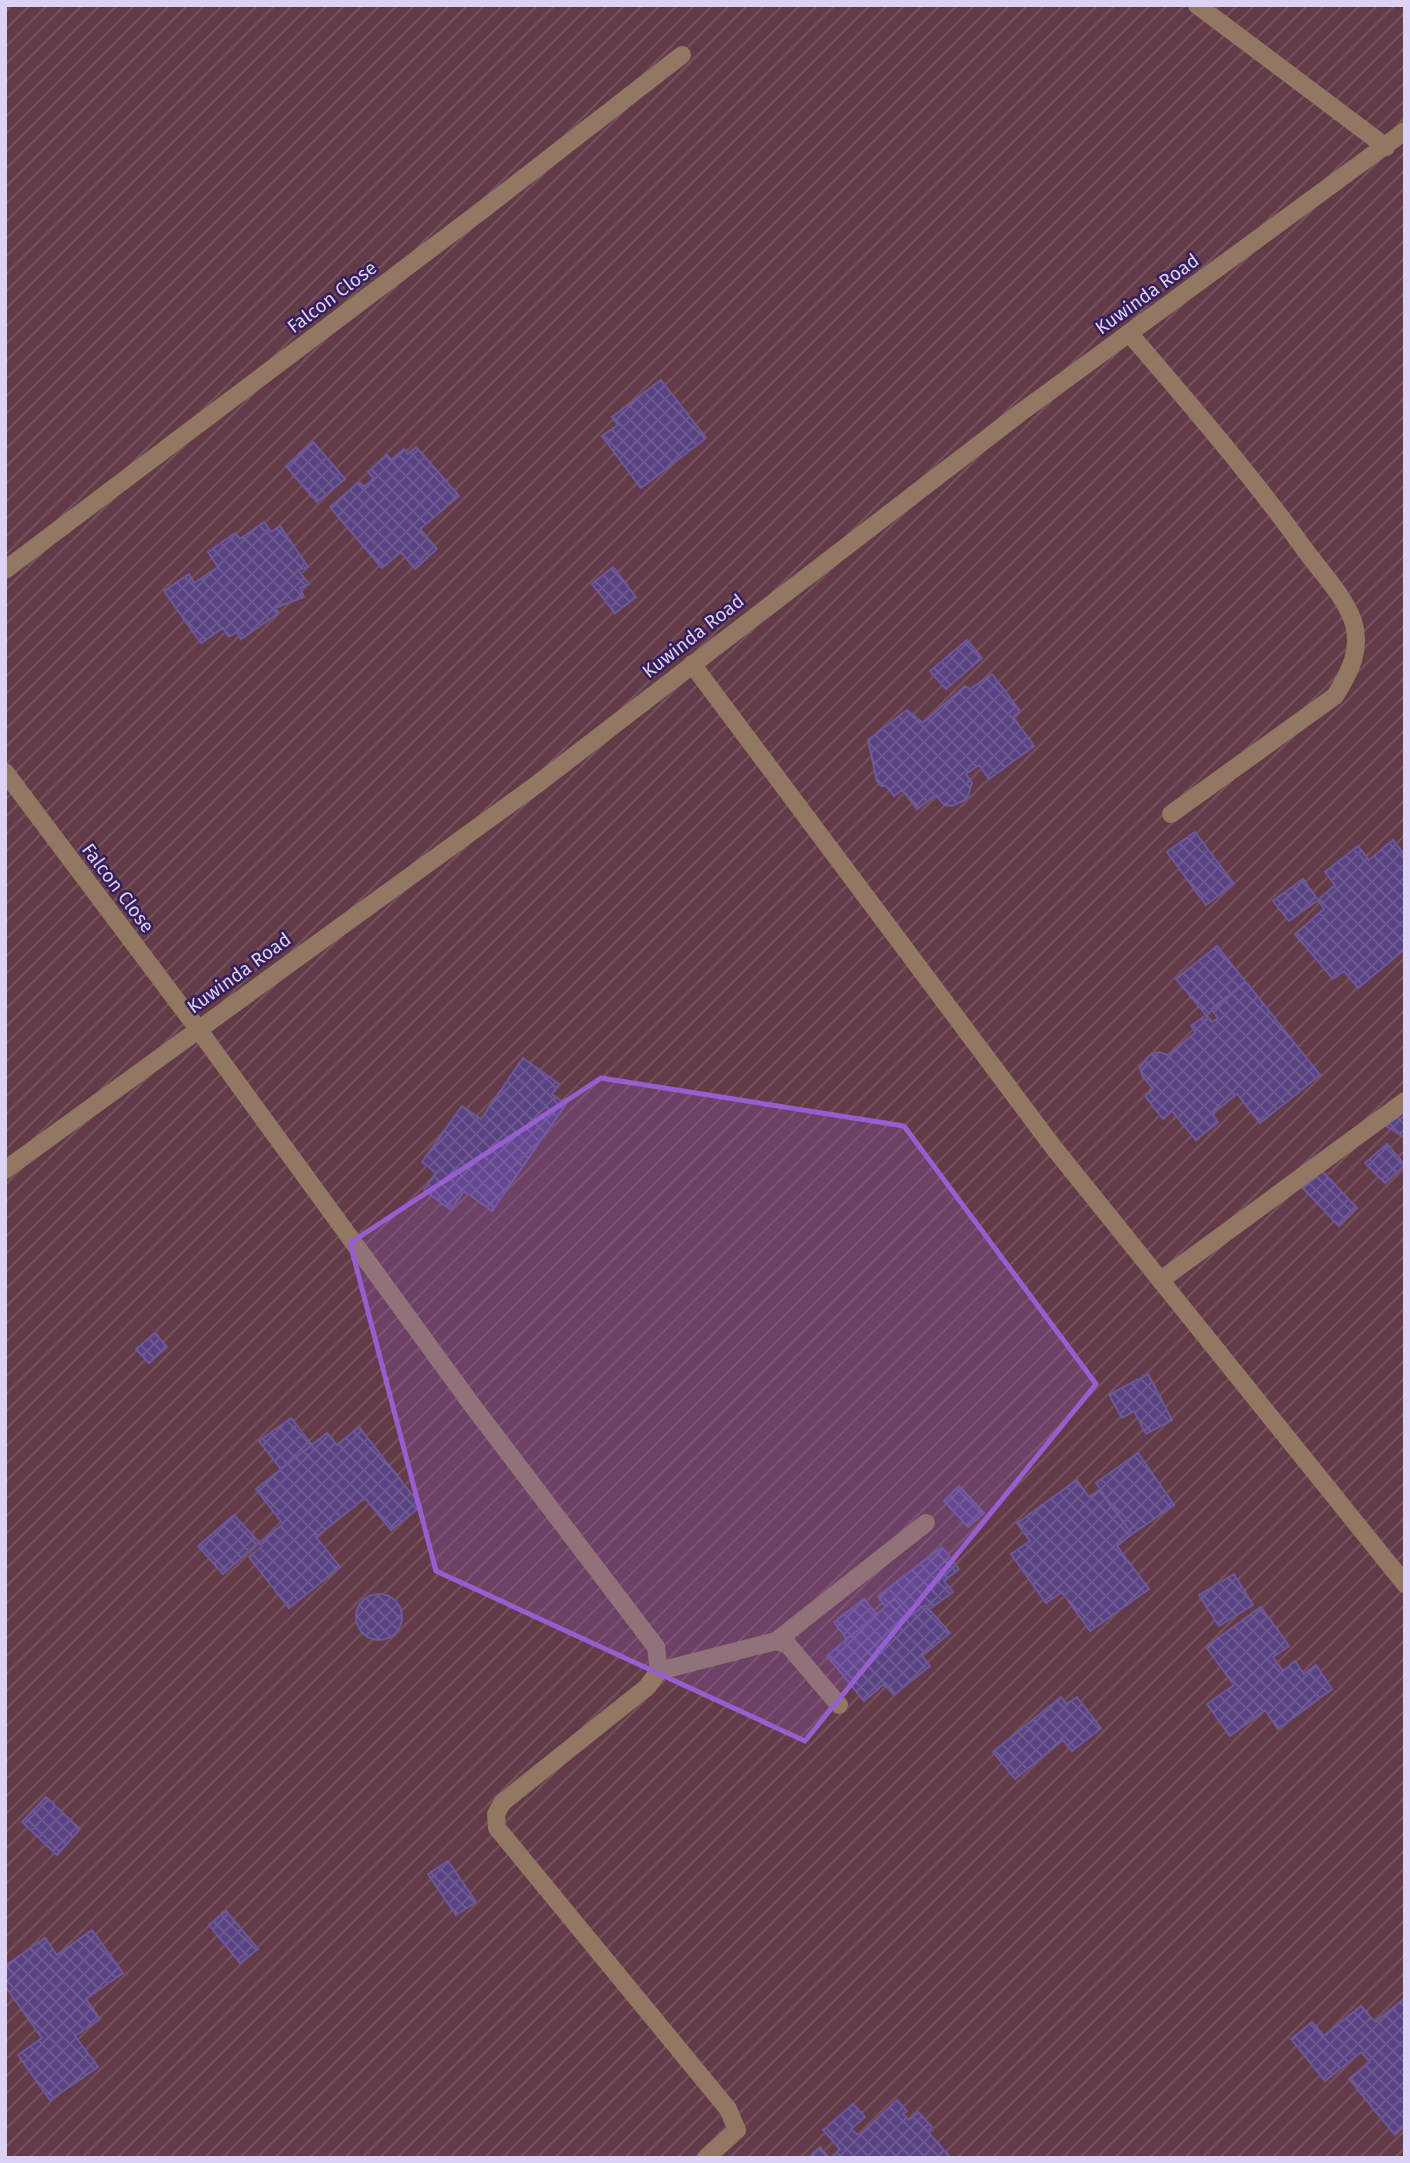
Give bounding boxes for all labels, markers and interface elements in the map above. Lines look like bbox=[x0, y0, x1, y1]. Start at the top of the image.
street label: Kuwinda Road bbox=[1091, 249, 1203, 339]
street label: Falcon Close bbox=[283, 256, 381, 338]
street label: Kuwinda Road bbox=[638, 589, 748, 683]
street label: Falcon Close bbox=[77, 839, 159, 937]
street label: Kuwinda Road bbox=[183, 928, 295, 1018]

